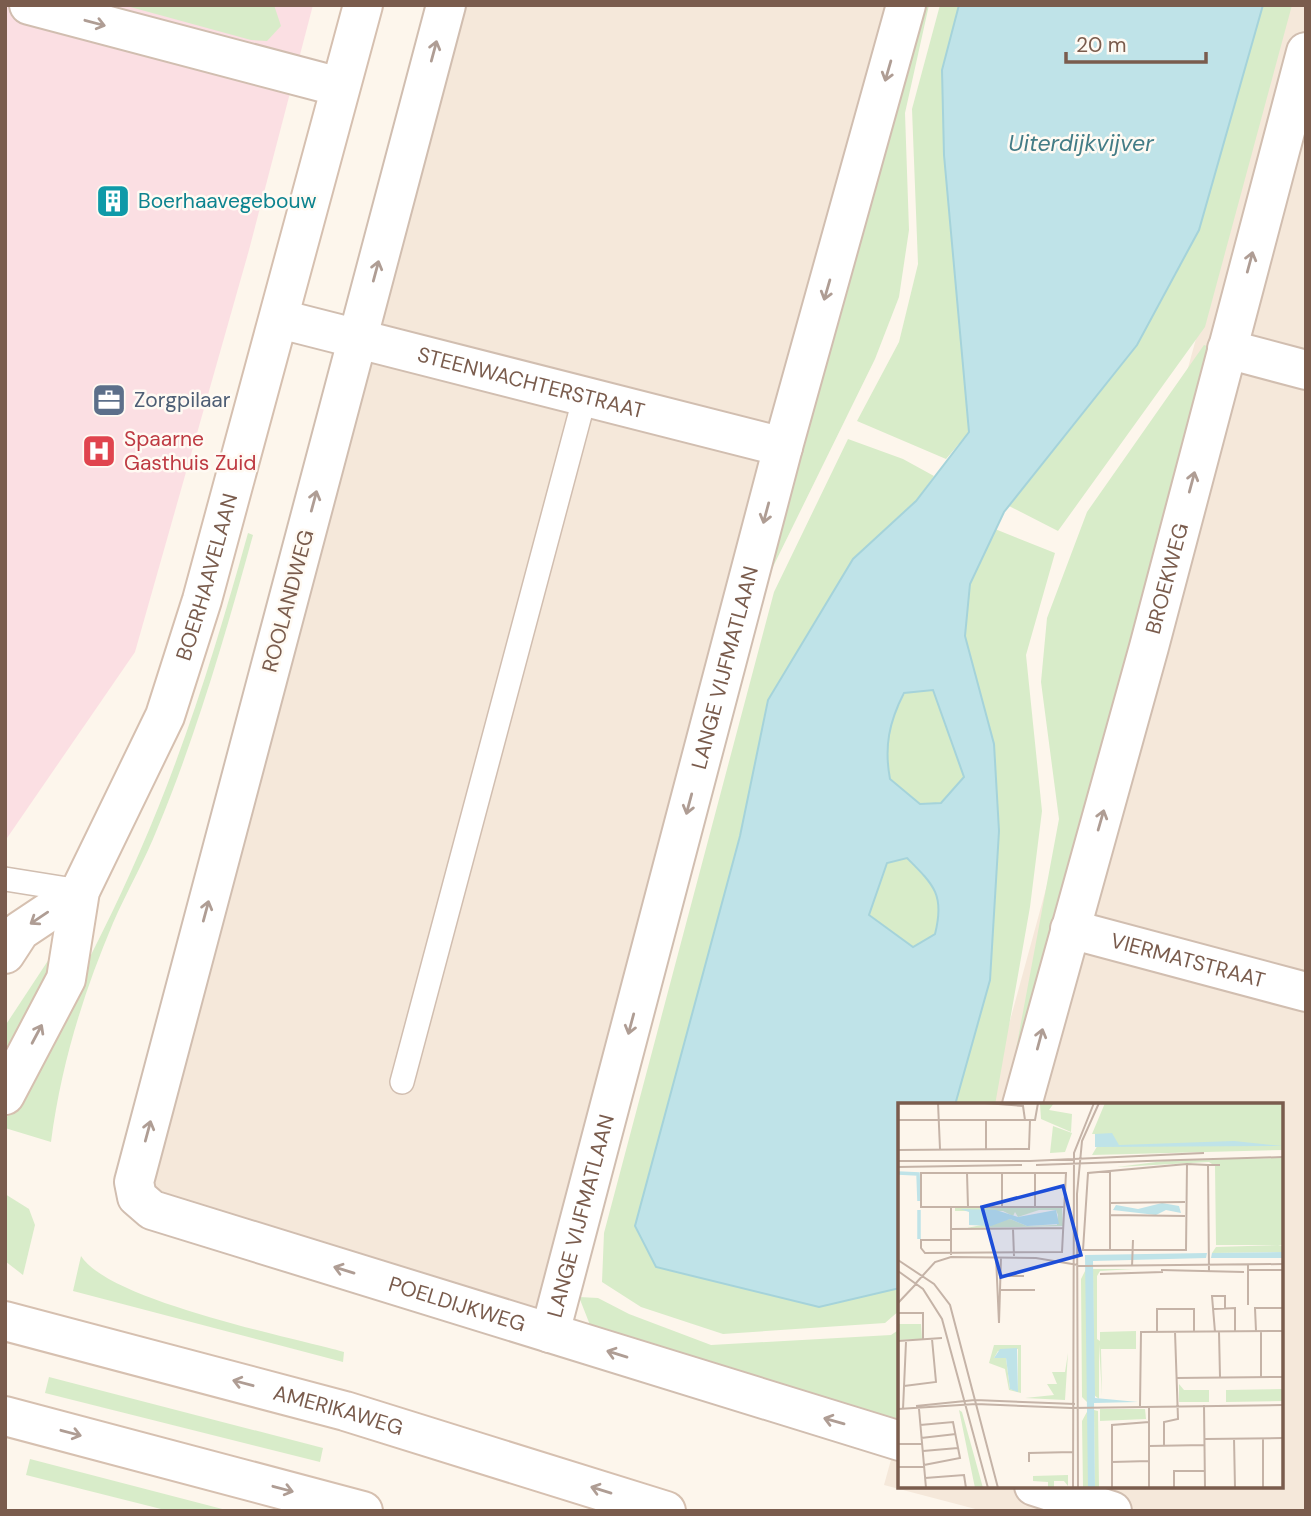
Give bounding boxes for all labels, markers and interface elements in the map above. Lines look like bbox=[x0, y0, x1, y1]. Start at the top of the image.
one-way arrow bbox=[84, 17, 106, 30]
scale bar bbox=[1066, 21, 1206, 65]
text: 20 m bbox=[1076, 31, 1127, 59]
one-way arrow bbox=[428, 41, 441, 63]
one-way arrow bbox=[881, 59, 894, 82]
water label: Uiterdijkvijver bbox=[1008, 128, 1155, 158]
building icon: Boerhaavegebouw bbox=[94, 182, 132, 220]
place label: Boerhaavegebouw bbox=[138, 187, 317, 215]
one-way arrow bbox=[1244, 251, 1257, 274]
one-way arrow bbox=[370, 260, 383, 282]
one-way arrow bbox=[820, 279, 833, 301]
street label: STEENWACHTERSTRAAT bbox=[414, 341, 648, 425]
office icon: Zorgpilaar bbox=[90, 381, 128, 419]
place label: Zorgpilaar bbox=[134, 386, 231, 414]
place label: Spaarne Gasthuis Zuid bbox=[124, 425, 257, 477]
hospital icon: Spaarne Gasthuis Zuid bbox=[80, 432, 118, 470]
one-way arrow bbox=[1186, 471, 1199, 494]
street label: BOERHAAVELAAN bbox=[170, 490, 244, 664]
one-way arrow bbox=[309, 490, 322, 512]
one-way arrow bbox=[759, 501, 772, 524]
street label: BROEKWEG bbox=[1139, 520, 1195, 637]
street label: ROOLANDWEG bbox=[256, 527, 320, 675]
street label: LANGE VIJFMATLAAN bbox=[685, 563, 765, 772]
one-way arrow bbox=[682, 792, 695, 815]
one-way arrow bbox=[1095, 809, 1108, 831]
one-way arrow bbox=[200, 900, 213, 923]
one-way arrow bbox=[30, 911, 49, 926]
street label: VIERMATSTRAAT bbox=[1108, 926, 1268, 995]
one-way arrow bbox=[624, 1012, 637, 1035]
one-way arrow bbox=[30, 1025, 44, 1045]
one-way arrow bbox=[1034, 1028, 1047, 1051]
inset map bbox=[898, 1103, 1283, 1488]
street label: LANGE VIJFMATLAAN bbox=[541, 1111, 621, 1321]
one-way arrow bbox=[142, 1120, 155, 1142]
one-way arrow bbox=[333, 1262, 355, 1275]
street label: POELDIJKWEG bbox=[385, 1270, 529, 1338]
one-way arrow bbox=[606, 1347, 628, 1360]
one-way arrow bbox=[232, 1376, 254, 1389]
street label: AMERIKAWEG bbox=[270, 1379, 407, 1442]
one-way arrow bbox=[824, 1414, 846, 1427]
one-way arrow bbox=[59, 1427, 82, 1440]
one-way arrow bbox=[271, 1483, 294, 1496]
one-way arrow bbox=[590, 1483, 612, 1496]

